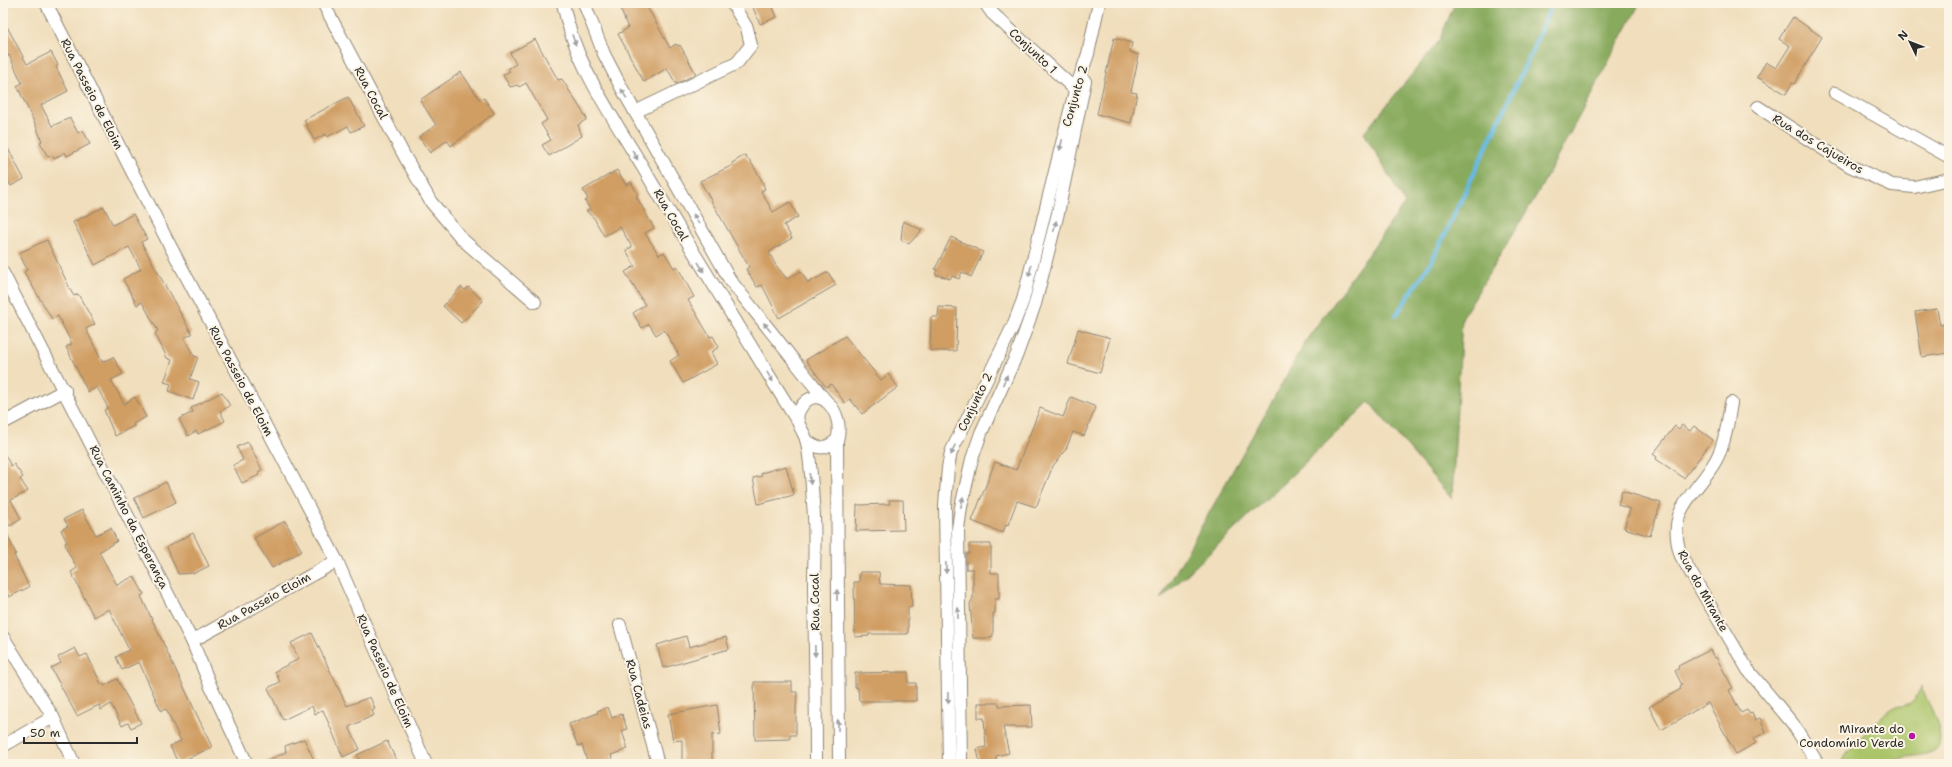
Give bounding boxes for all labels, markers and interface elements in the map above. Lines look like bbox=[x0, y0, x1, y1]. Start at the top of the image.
north arrow bbox=[1890, 22, 1930, 62]
street label: Conjunto 1 bbox=[1006, 25, 1060, 77]
text: N bbox=[1895, 27, 1912, 44]
one-way arrow bbox=[571, 35, 577, 47]
street label: Rua Passeio de Eloim bbox=[57, 36, 127, 152]
street label: Conjunto 2 bbox=[1059, 63, 1091, 129]
street label: Rua Cocal bbox=[350, 64, 392, 123]
one-way arrow bbox=[621, 88, 628, 100]
street label: Rua dos Cajueiros bbox=[1770, 110, 1867, 178]
one-way arrow bbox=[1058, 139, 1064, 151]
one-way arrow bbox=[632, 149, 639, 160]
street label: Rua Cocal bbox=[650, 186, 693, 244]
one-way arrow bbox=[692, 213, 699, 225]
one-way arrow bbox=[1052, 220, 1058, 232]
one-way arrow bbox=[698, 261, 705, 273]
one-way arrow bbox=[1027, 265, 1033, 277]
one-way arrow bbox=[762, 322, 771, 333]
street label: Rua Passeio de Eloim bbox=[205, 323, 277, 439]
street label: Conjunto 2 bbox=[954, 370, 996, 434]
one-way arrow bbox=[766, 372, 774, 382]
one-way arrow bbox=[1002, 374, 1008, 385]
street label: Rua Caminho da Esperança bbox=[86, 443, 172, 592]
one-way arrow bbox=[950, 444, 956, 455]
one-way arrow bbox=[807, 473, 814, 485]
one-way arrow bbox=[959, 496, 965, 508]
street label: Rua do Mirante bbox=[1674, 547, 1732, 635]
one-way arrow bbox=[943, 562, 949, 575]
street label: Rua Passeio Eloim bbox=[215, 569, 313, 633]
street label: Rua Cocal bbox=[806, 573, 824, 631]
one-way arrow bbox=[834, 588, 840, 601]
one-way arrow bbox=[955, 606, 961, 619]
street label: Rua Passeio de Eloim bbox=[353, 612, 417, 730]
one-way arrow bbox=[812, 645, 818, 658]
street label: Rua Cadeias bbox=[622, 657, 656, 731]
one-way arrow bbox=[945, 692, 951, 705]
scale bar bbox=[24, 719, 137, 745]
one-way arrow bbox=[834, 719, 841, 731]
place label: Mirante do Condomínio Verde bbox=[1799, 721, 1904, 751]
text: 50 m bbox=[30, 725, 60, 741]
marker: Mirante do Condomínio Verde bbox=[1907, 731, 1917, 741]

